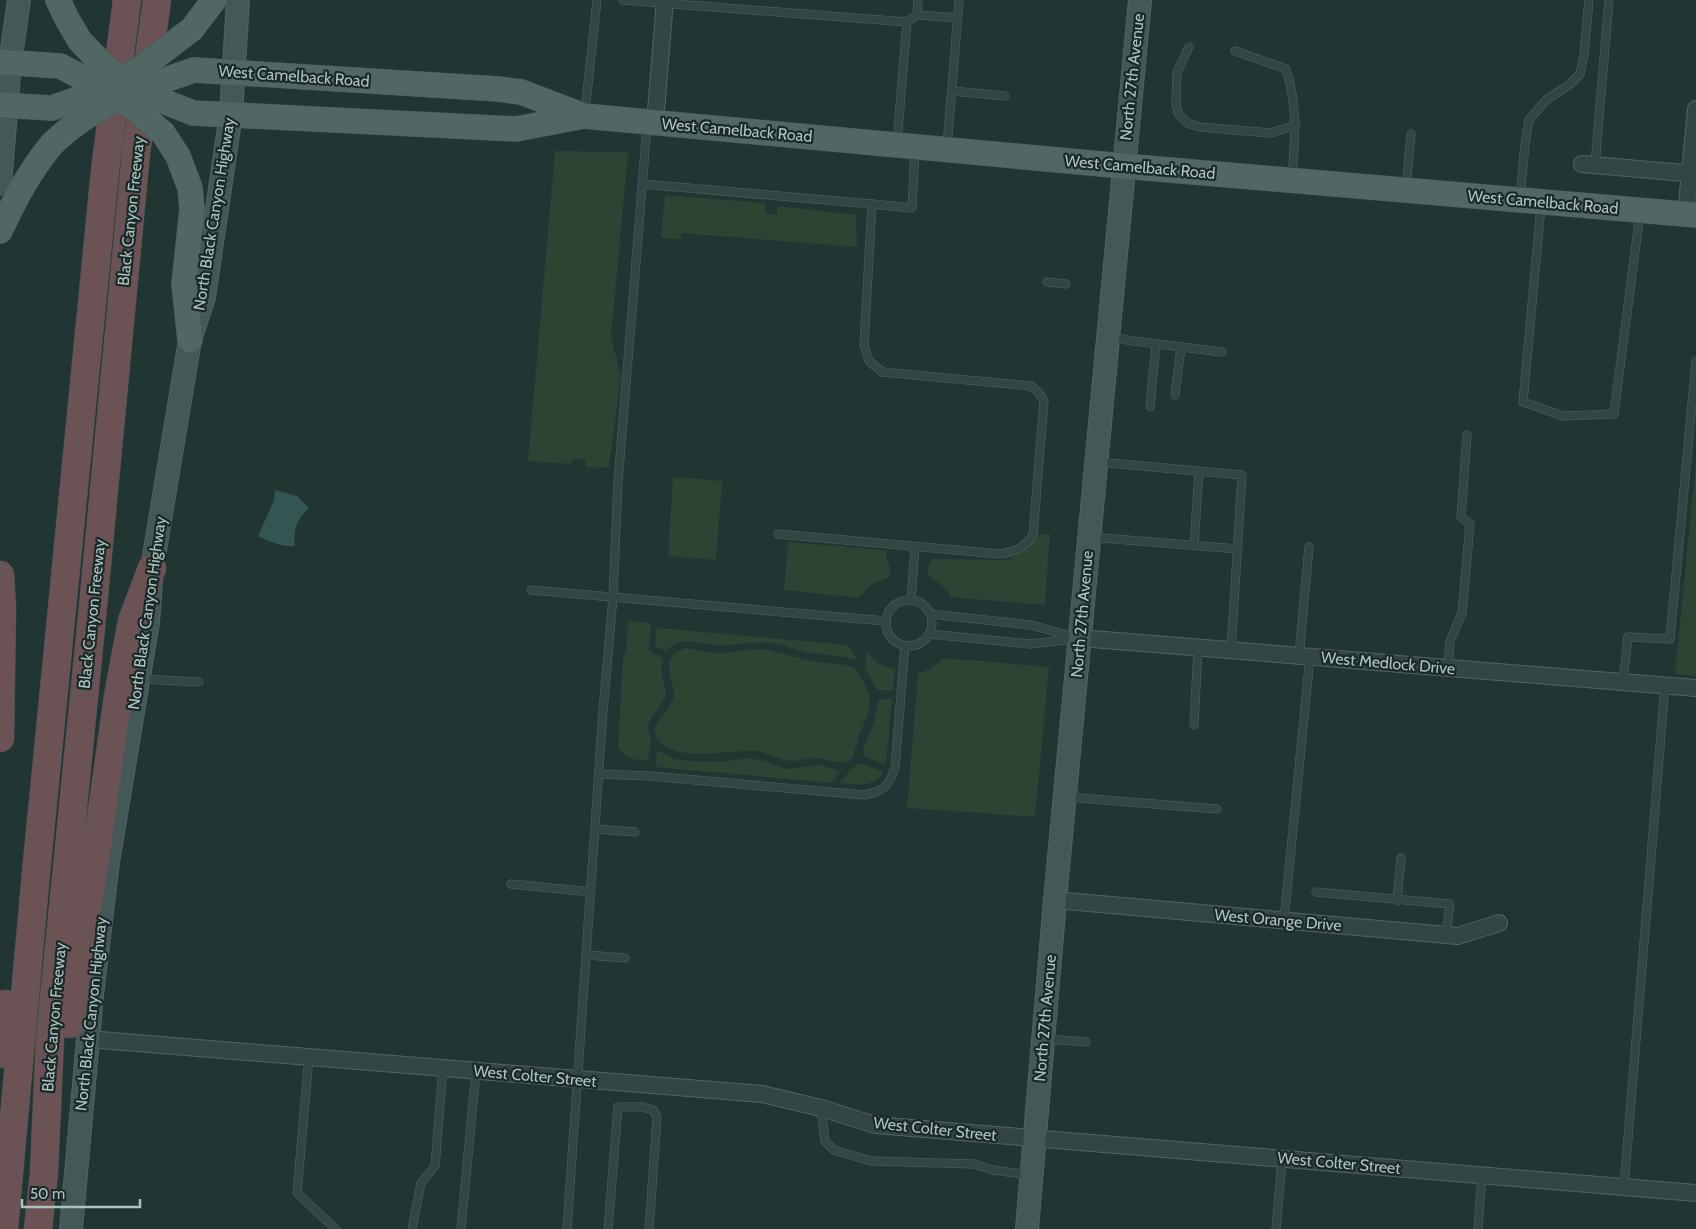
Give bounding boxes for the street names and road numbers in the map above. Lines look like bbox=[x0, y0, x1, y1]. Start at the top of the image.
street label: North 27th Avenue bbox=[1116, 13, 1148, 141]
street label: West Camelback Road bbox=[218, 61, 370, 91]
street label: West Camelback Road bbox=[661, 114, 813, 146]
street label: North Black Canyon Highway bbox=[189, 116, 239, 312]
street label: Black Canyon Freeway bbox=[114, 135, 148, 287]
street label: West Camelback Road bbox=[1064, 151, 1216, 183]
street label: West Camelback Road bbox=[1467, 186, 1619, 218]
street label: North Black Canyon Highway bbox=[124, 515, 170, 711]
street label: Black Canyon Freeway bbox=[75, 538, 109, 690]
street label: North 27th Avenue bbox=[1067, 550, 1097, 678]
street label: West Medlock Drive bbox=[1320, 648, 1456, 678]
street label: West Orange Drive bbox=[1214, 905, 1342, 935]
street label: North Black Canyon Highway bbox=[71, 916, 111, 1112]
street label: Black Canyon Freeway bbox=[38, 941, 70, 1093]
street label: North 27th Avenue bbox=[1030, 954, 1060, 1082]
street label: West Colter Street bbox=[473, 1061, 598, 1091]
street label: West Colter Street bbox=[872, 1113, 998, 1145]
street label: West Colter Street bbox=[1277, 1148, 1402, 1178]

